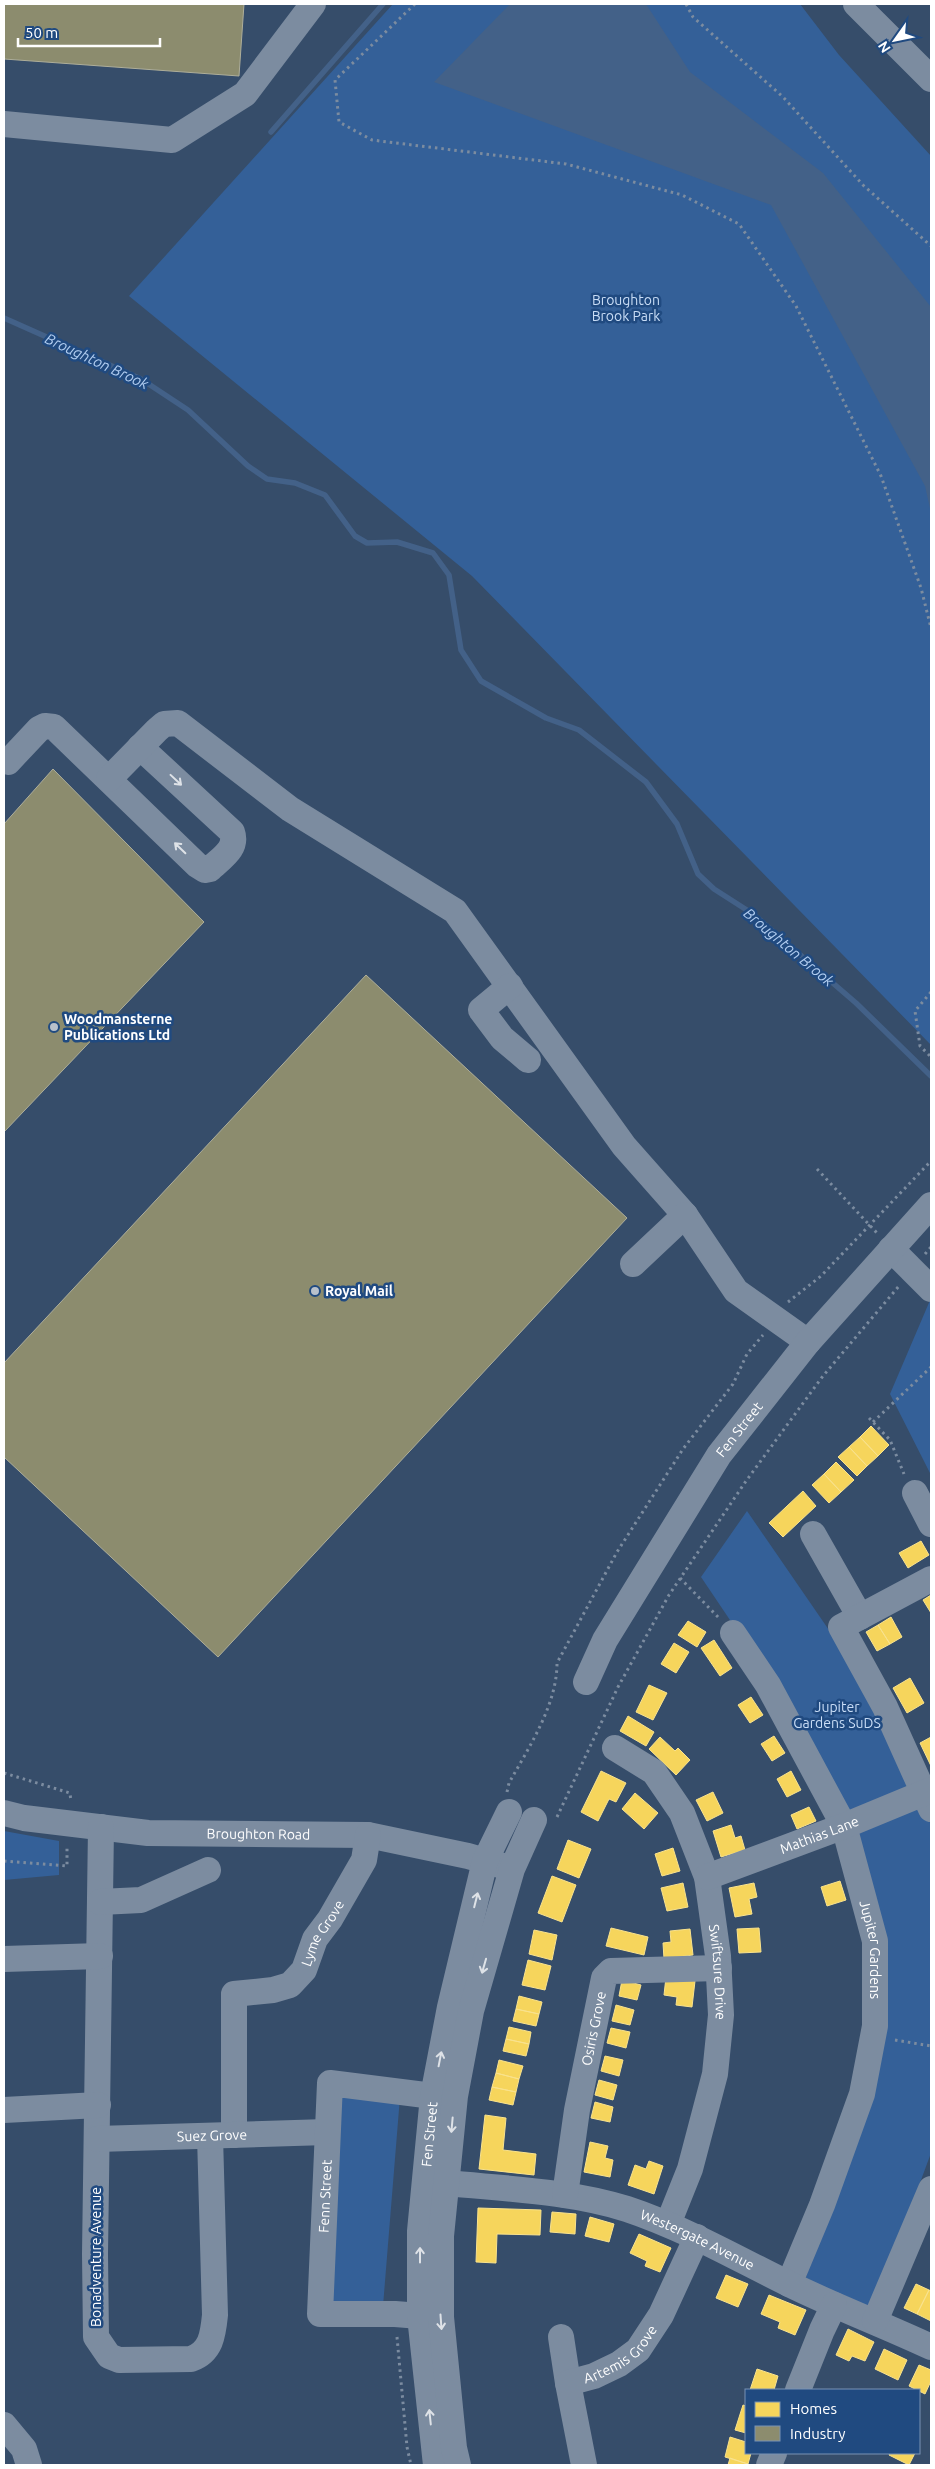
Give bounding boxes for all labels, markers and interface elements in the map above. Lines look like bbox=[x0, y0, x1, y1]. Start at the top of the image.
scale bar bbox=[18, 15, 160, 47]
north arrow bbox=[870, 15, 920, 65]
text: 50 m bbox=[25, 24, 58, 41]
text: N bbox=[875, 38, 894, 56]
park label: Broughton Brook Park bbox=[592, 292, 660, 324]
water label: Broughton Brook bbox=[42, 330, 152, 393]
one-way arrow bbox=[169, 774, 182, 786]
one-way arrow bbox=[174, 842, 186, 855]
water label: Broughton Brook bbox=[740, 904, 838, 990]
place label: Woodmansterne Publications Ltd bbox=[64, 1011, 172, 1043]
marker: Woodmansterne Publications Ltd bbox=[48, 1021, 60, 1033]
place label: Royal Mail bbox=[325, 1283, 393, 1299]
marker: Royal Mail bbox=[309, 1285, 321, 1297]
street label: Fen Street bbox=[713, 1398, 766, 1460]
park label: Jupiter Gardens SuDS bbox=[793, 1699, 881, 1731]
street label: Mathias Lane bbox=[778, 1813, 861, 1857]
street label: Broughton Road bbox=[207, 1826, 310, 1842]
one-way arrow bbox=[472, 1893, 481, 1909]
street label: Lyme Grove bbox=[298, 1897, 347, 1968]
street label: Jupiter Gardens bbox=[856, 1898, 883, 1999]
street label: Swiftsure Drive bbox=[706, 1923, 729, 2021]
one-way arrow bbox=[479, 1958, 489, 1974]
street label: Osiris Grove bbox=[578, 1990, 609, 2067]
one-way arrow bbox=[436, 2051, 445, 2067]
street label: Fen Street bbox=[418, 2100, 440, 2168]
one-way arrow bbox=[448, 2117, 457, 2133]
street label: Suez Grove bbox=[177, 2126, 247, 2145]
street label: Fenn Street bbox=[316, 2159, 335, 2233]
street label: Bonadventure Avenue bbox=[88, 2187, 104, 2327]
street label: Westergate Avenue bbox=[638, 2206, 757, 2273]
one-way arrow bbox=[415, 2247, 425, 2264]
one-way arrow bbox=[437, 2314, 446, 2330]
street label: Artemis Grove bbox=[582, 2322, 660, 2386]
legend bbox=[745, 2389, 920, 2454]
text: Homes bbox=[790, 2400, 837, 2417]
one-way arrow bbox=[425, 2409, 435, 2425]
text: Industry bbox=[790, 2425, 845, 2442]

